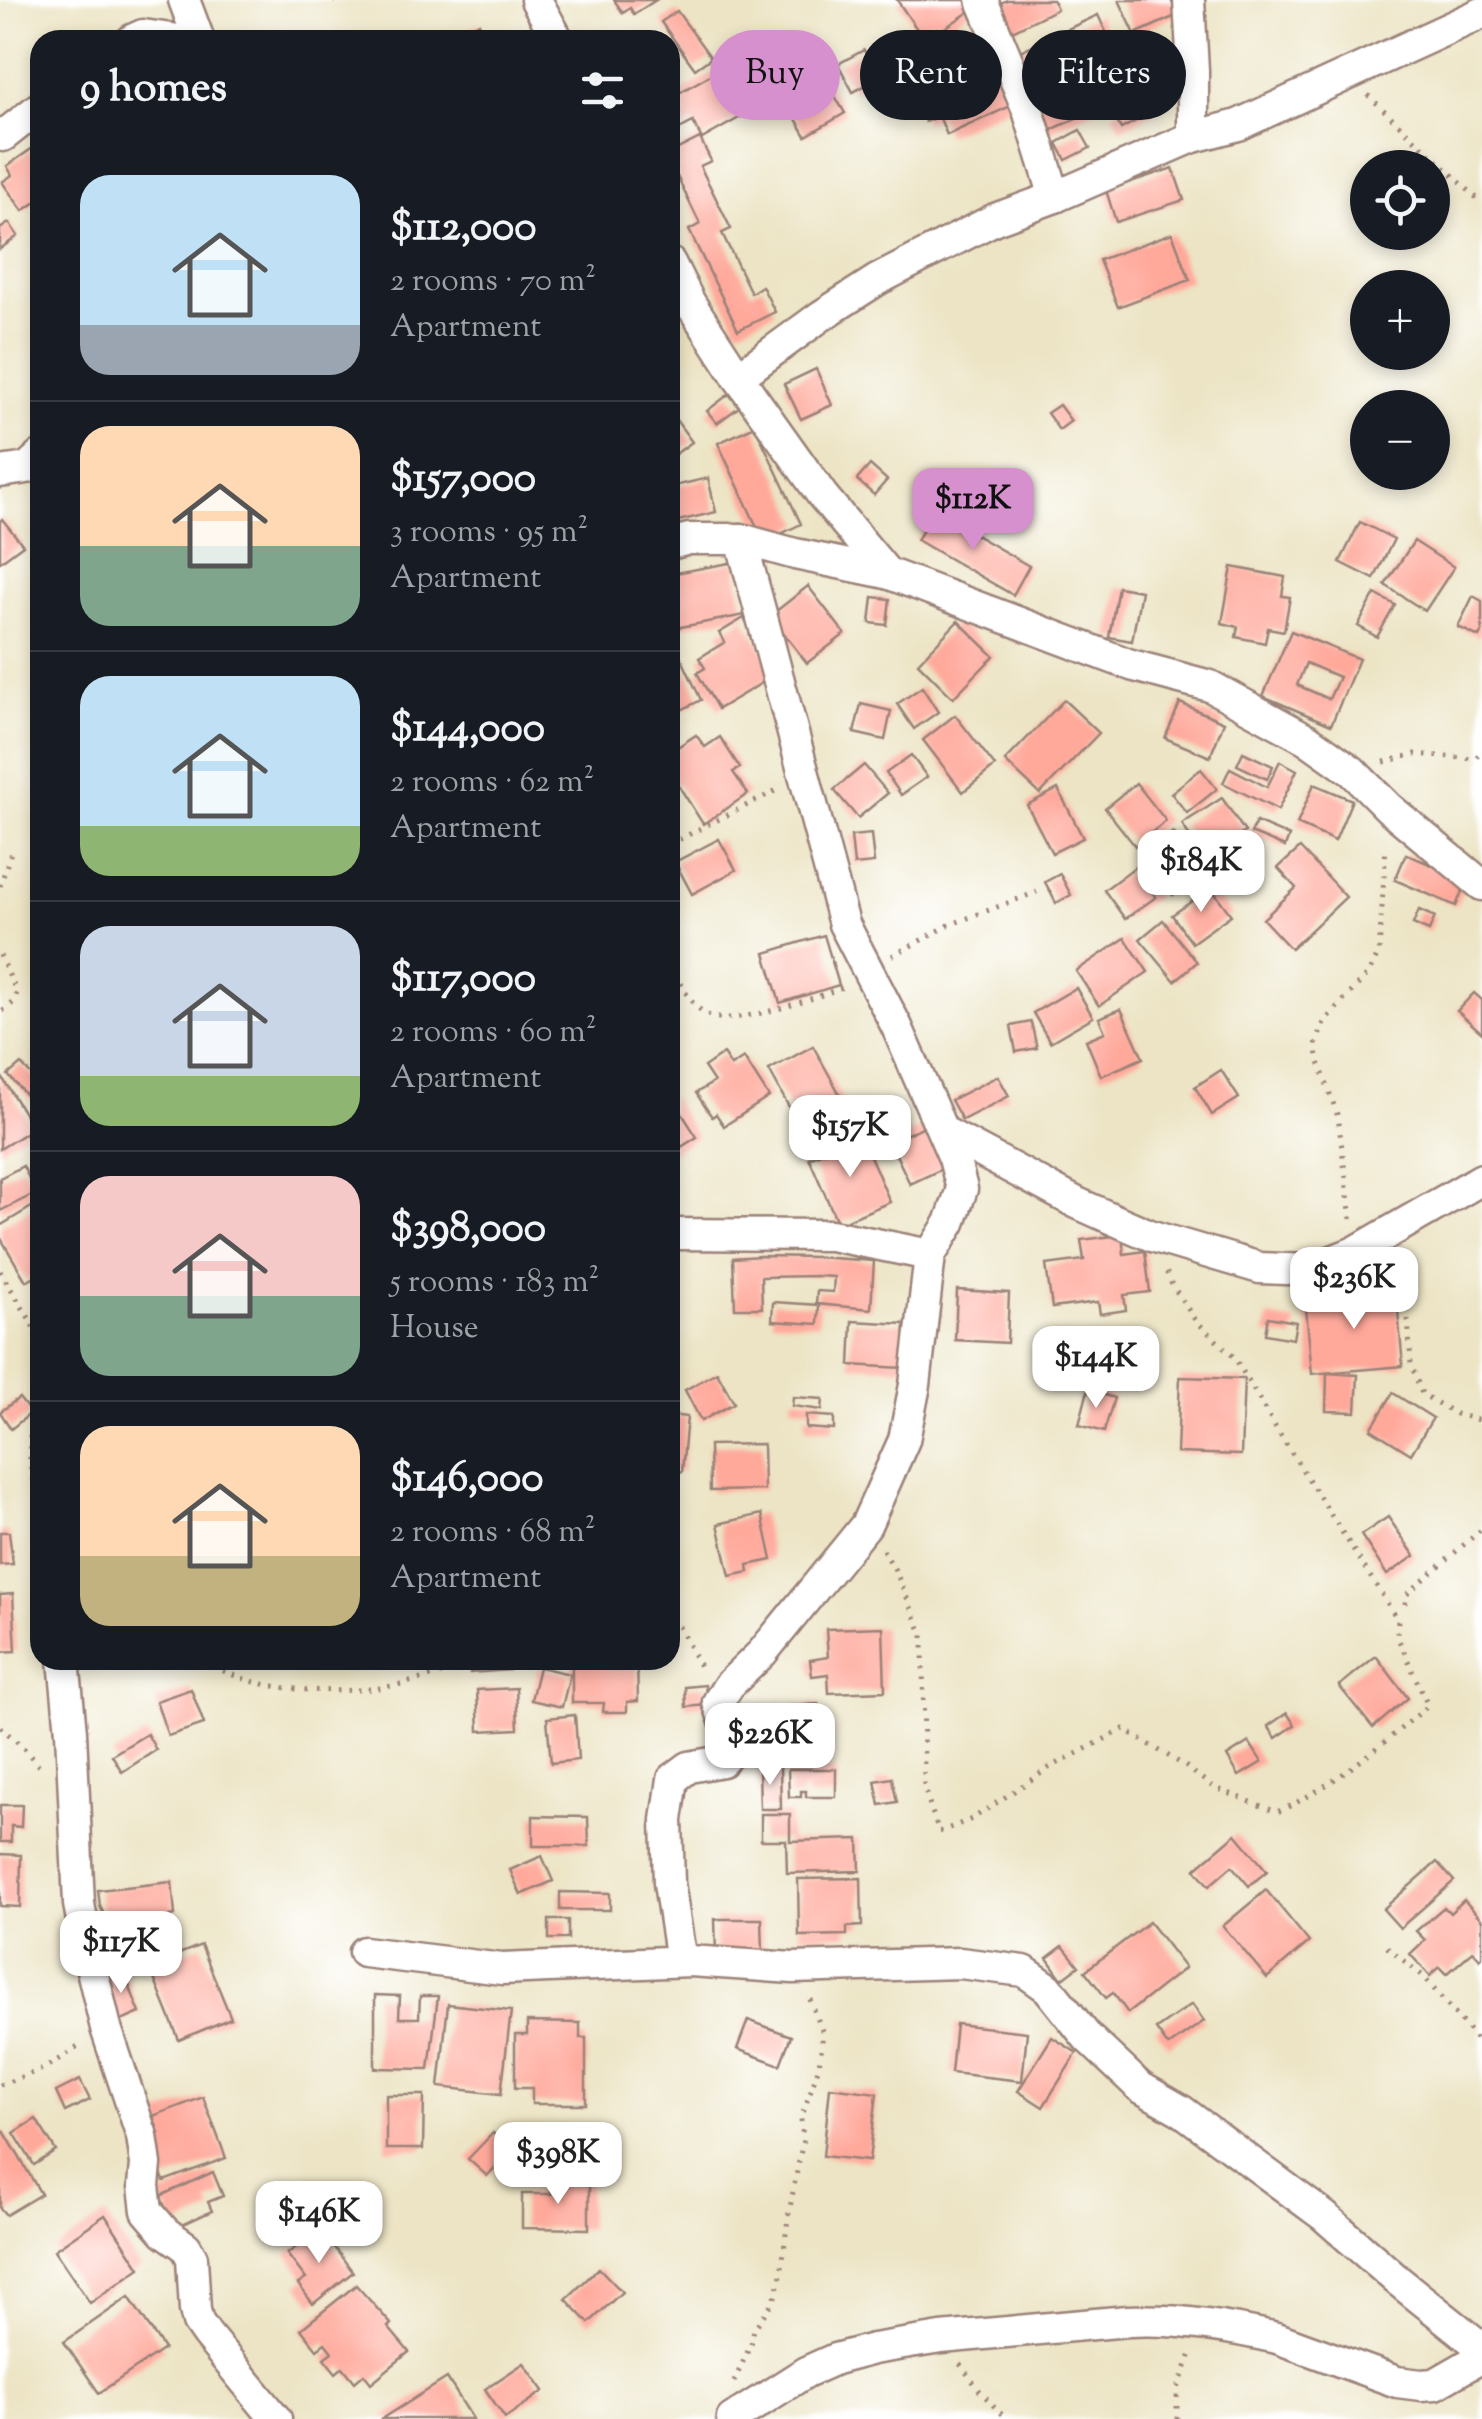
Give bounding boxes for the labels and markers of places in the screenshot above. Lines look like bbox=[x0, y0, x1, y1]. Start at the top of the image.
pin: $112K bbox=[903, 468, 1043, 553]
pin: $184K bbox=[1131, 830, 1271, 915]
pin: $157K bbox=[780, 1095, 920, 1180]
pin: $236K bbox=[1284, 1247, 1424, 1332]
pin: $144K bbox=[1026, 1326, 1166, 1411]
pin: $226K bbox=[700, 1703, 840, 1788]
pin: $117K bbox=[51, 1911, 191, 1996]
pin: $398K bbox=[488, 2122, 628, 2207]
pin: $146K bbox=[249, 2181, 389, 2266]

